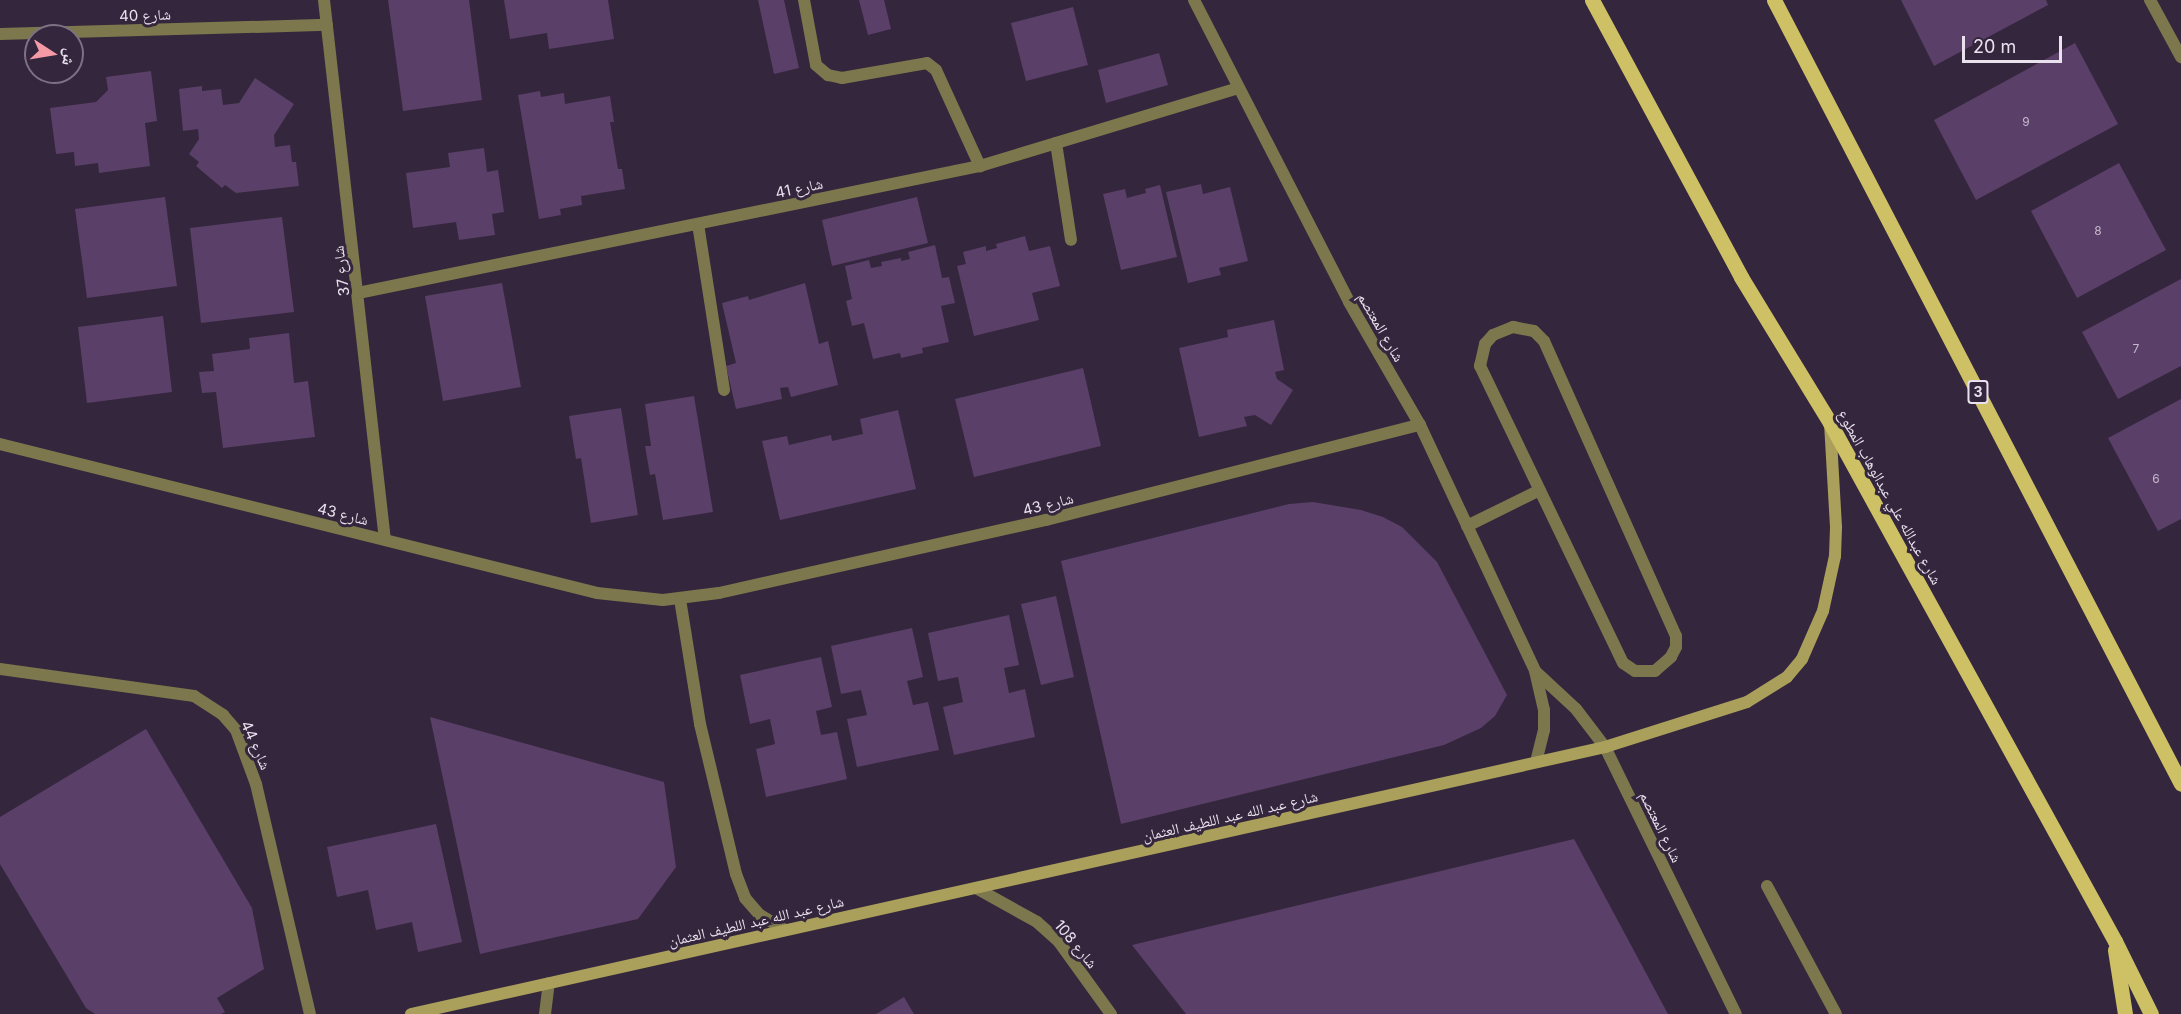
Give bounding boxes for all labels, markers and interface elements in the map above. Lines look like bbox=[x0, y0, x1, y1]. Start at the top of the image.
street label: شارع 40 bbox=[119, 5, 171, 25]
north arrow bbox=[24, 24, 84, 84]
scale bar bbox=[1965, 24, 2066, 62]
text: 20 m bbox=[1973, 36, 2016, 57]
text: ش bbox=[58, 47, 81, 68]
house number: 9 bbox=[2022, 115, 2030, 129]
street label: شارع 41 bbox=[774, 174, 824, 202]
house number: 8 bbox=[2094, 224, 2102, 238]
street label: شارع 37 bbox=[329, 245, 353, 297]
street label: شارع المعتصم bbox=[1354, 289, 1408, 365]
house number: 7 bbox=[2133, 342, 2139, 356]
road number: 3 bbox=[1966, 381, 1990, 403]
street label: شارع عبدالله علي عبدالوهاب المطوع bbox=[1834, 406, 1946, 588]
house number: 6 bbox=[2152, 472, 2160, 486]
street label: شارع 43 bbox=[1021, 489, 1075, 519]
street label: شارع 43 bbox=[316, 499, 370, 529]
street label: شارع 44 bbox=[237, 718, 275, 772]
street label: شارع عبد الله عبد اللطيف العثمان bbox=[1140, 787, 1320, 845]
street label: شارع المعتصم bbox=[1636, 789, 1686, 865]
street label: شارع عبد الله عبد اللطيف العثمان bbox=[666, 892, 846, 950]
street label: شارع 108 bbox=[1051, 916, 1101, 972]

